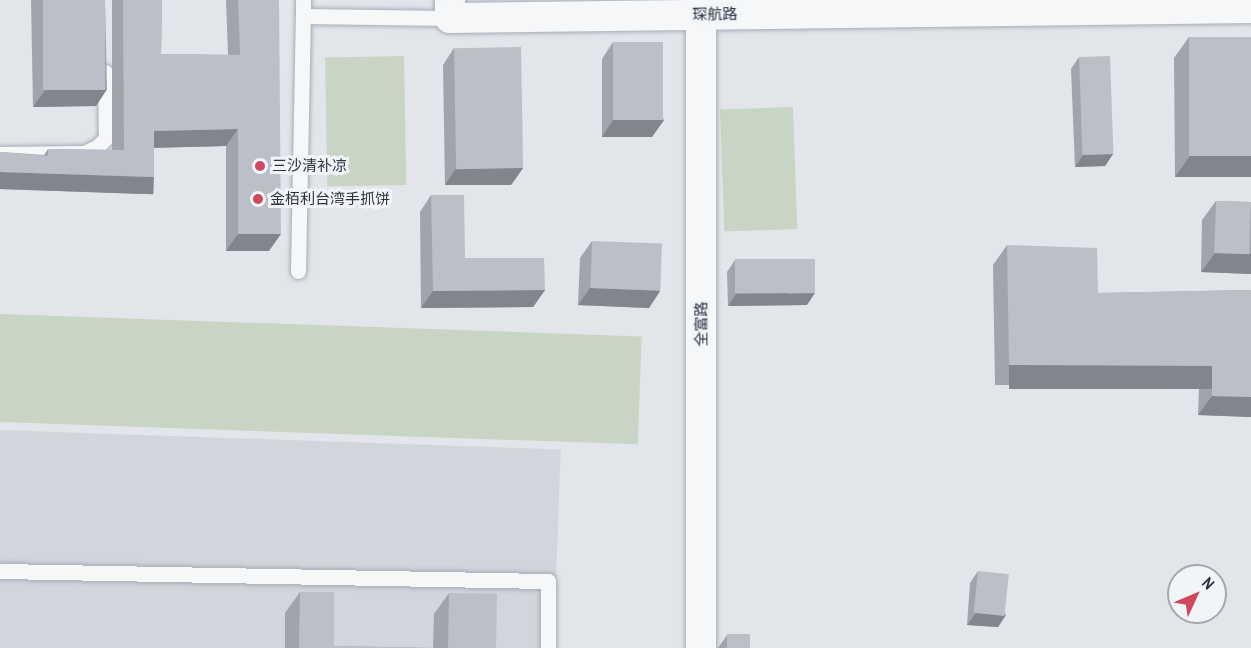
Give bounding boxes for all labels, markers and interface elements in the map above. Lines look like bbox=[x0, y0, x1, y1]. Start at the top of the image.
street label: 琛航路 bbox=[692, 5, 738, 23]
place label: 三沙清补凉 bbox=[272, 157, 347, 175]
marker: 三沙清补凉 bbox=[253, 159, 267, 173]
place label: 金栢利台湾手抓饼 bbox=[270, 190, 390, 208]
marker: 金栢利台湾手抓饼 bbox=[251, 192, 265, 206]
street label: 全富路 bbox=[692, 302, 710, 346]
north arrow bbox=[1167, 564, 1227, 624]
text: N bbox=[1197, 572, 1220, 594]

